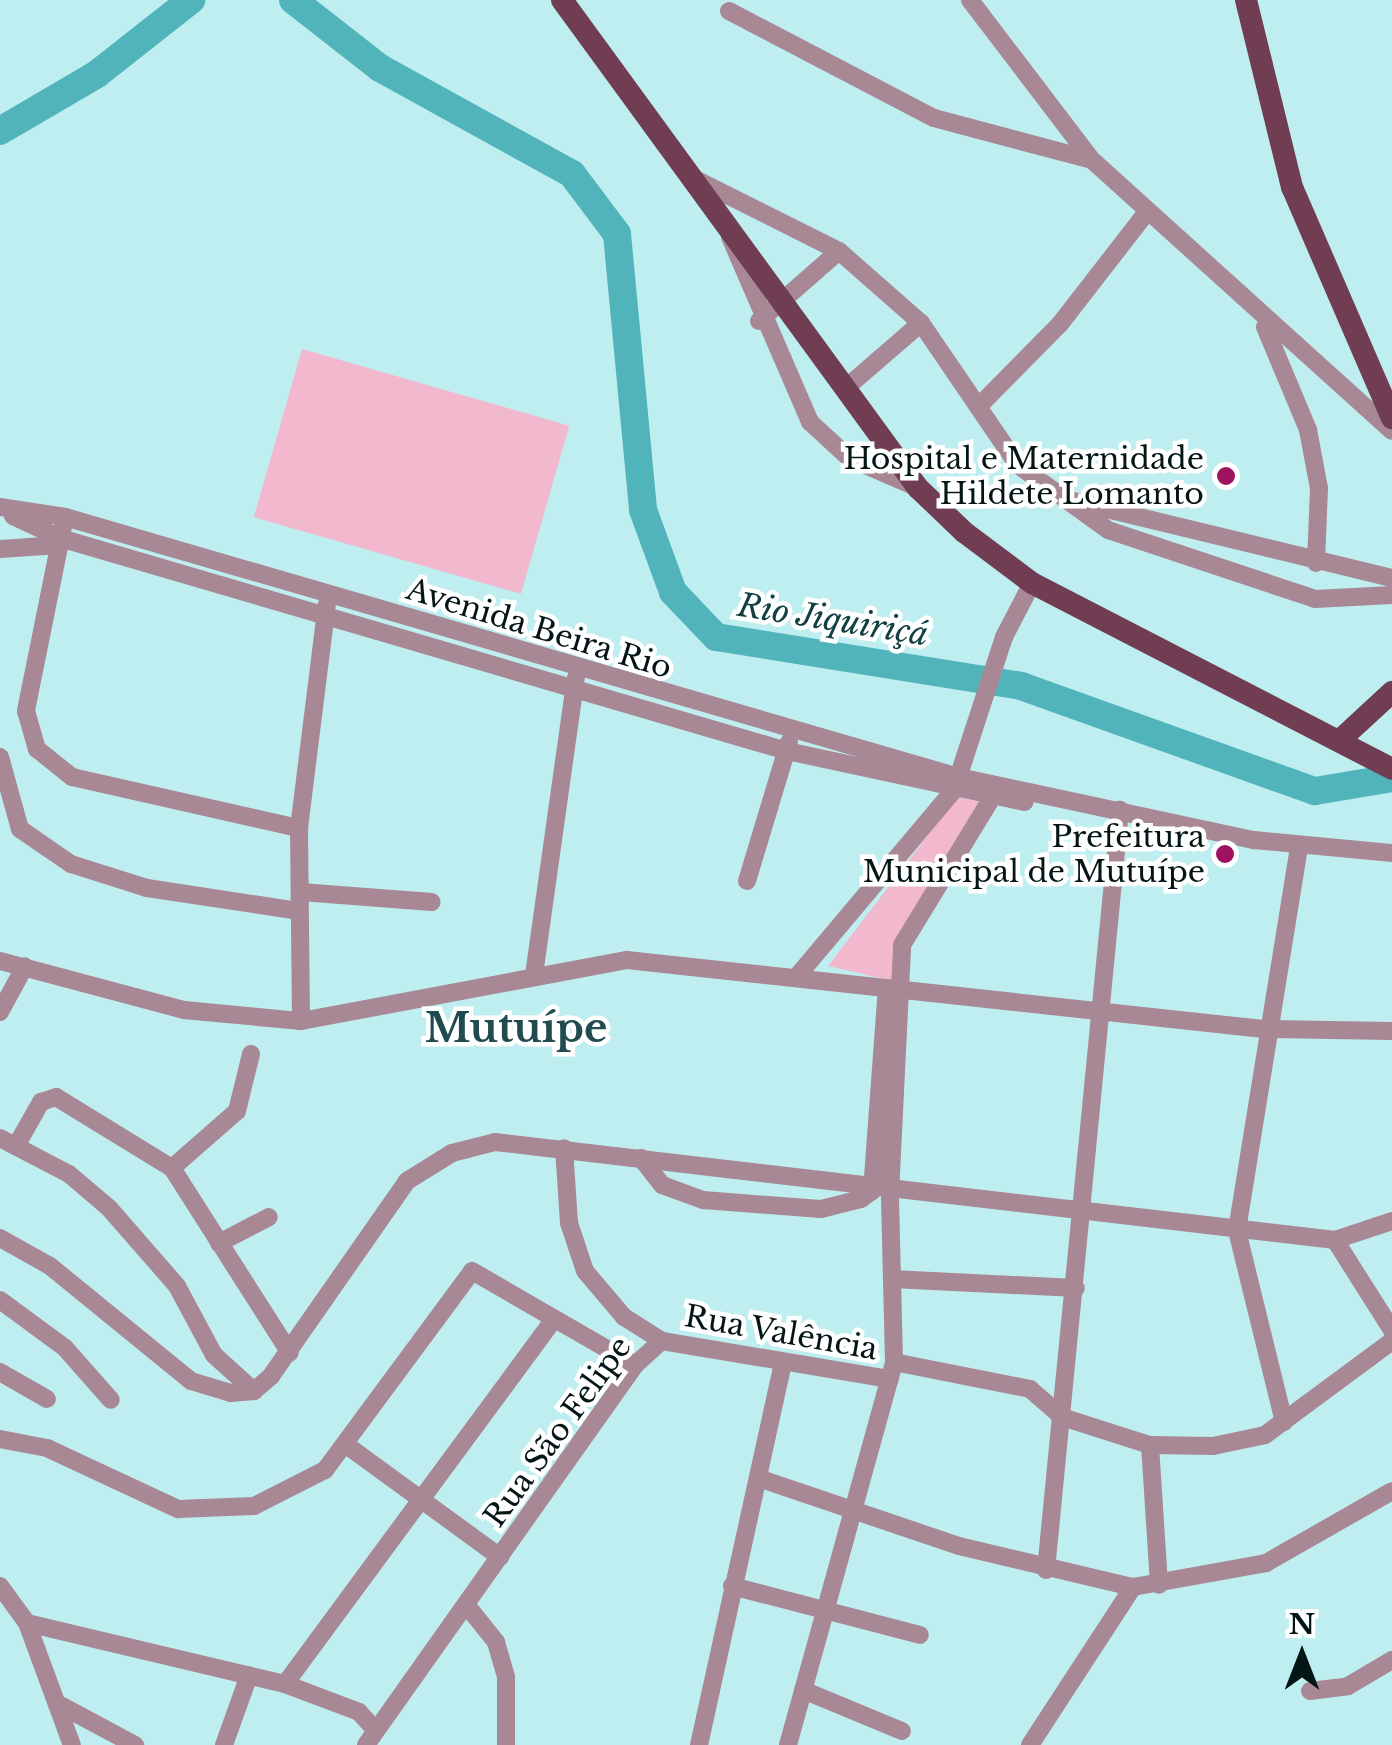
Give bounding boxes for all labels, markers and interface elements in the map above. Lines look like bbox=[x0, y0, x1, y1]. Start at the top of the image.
place label: Hospital e Maternidade Hildete Lomanto bbox=[844, 441, 1204, 512]
marker: Hospital e Maternidade Hildete Lomanto bbox=[1213, 463, 1239, 489]
street label: Avenida Beira Rio bbox=[402, 571, 676, 687]
water label: Rio Jiquiriçá bbox=[734, 586, 932, 654]
place label: Prefeitura Municipal de Mutuípe bbox=[863, 819, 1205, 890]
marker: Prefeitura Municipal de Mutuípe bbox=[1214, 843, 1236, 865]
district label: Mutuípe bbox=[425, 1004, 607, 1052]
street label: Rua Valência bbox=[681, 1298, 881, 1368]
street label: Rua São Felipe bbox=[477, 1330, 639, 1534]
north arrow bbox=[1252, 1605, 1352, 1705]
text: N bbox=[1289, 1607, 1315, 1642]

